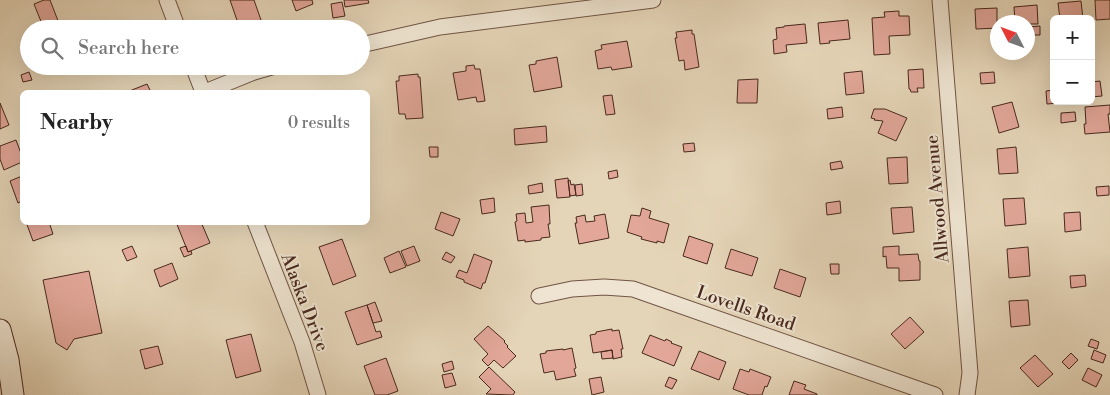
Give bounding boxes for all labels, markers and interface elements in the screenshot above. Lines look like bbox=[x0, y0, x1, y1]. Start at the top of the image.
north arrow bbox=[990, 15, 1035, 60]
map controls bbox=[1050, 15, 1095, 105]
button: + bbox=[1050, 15, 1095, 60]
search box bbox=[20, 20, 370, 75]
icon: search bbox=[38, 34, 66, 62]
text: Search here bbox=[78, 36, 179, 60]
button: − bbox=[1050, 60, 1095, 105]
text: Nearby bbox=[40, 110, 113, 136]
text: 0 results bbox=[288, 113, 350, 133]
street label: Allwood Avenue bbox=[920, 134, 955, 265]
street label: Alaska Drive bbox=[275, 249, 334, 355]
street label: Lovells Road bbox=[693, 281, 799, 336]

